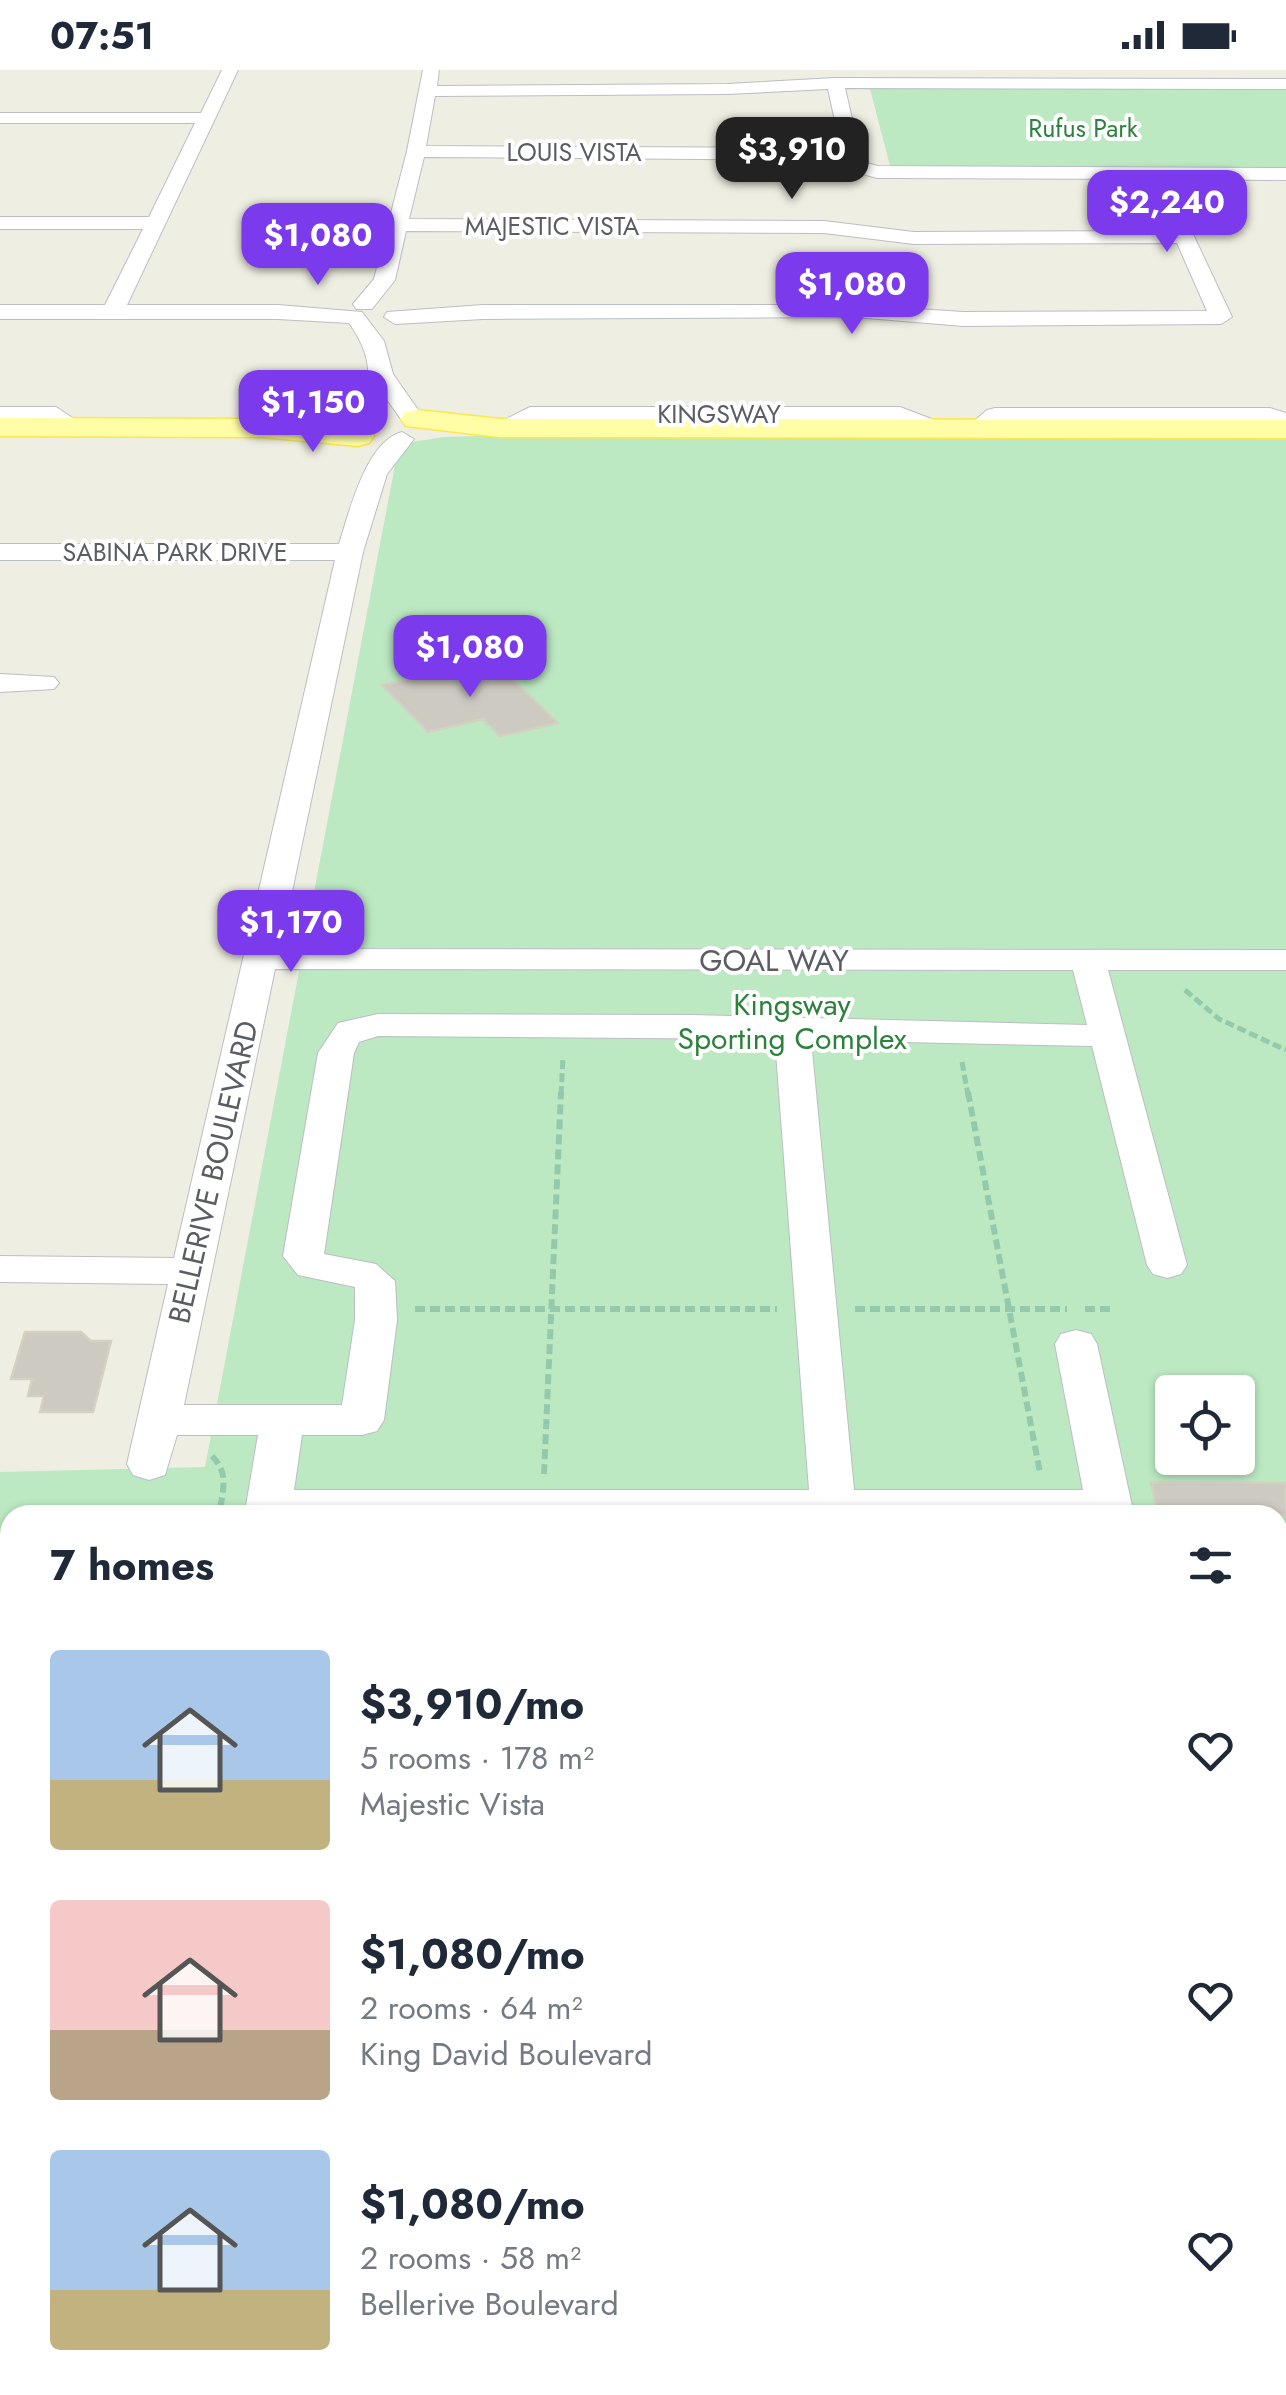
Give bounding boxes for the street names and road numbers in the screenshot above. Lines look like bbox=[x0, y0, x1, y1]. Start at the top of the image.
street label: LOUIS VISTA bbox=[506, 134, 642, 170]
street label: MAJESTIC VISTA bbox=[465, 208, 640, 244]
street label: KINGSWAY bbox=[657, 396, 781, 432]
street label: SABINA PARK DRIVE bbox=[62, 534, 288, 570]
street label: GOAL WAY bbox=[699, 939, 849, 982]
street label: BELLERIVE BOULEVARD bbox=[157, 1017, 269, 1327]

